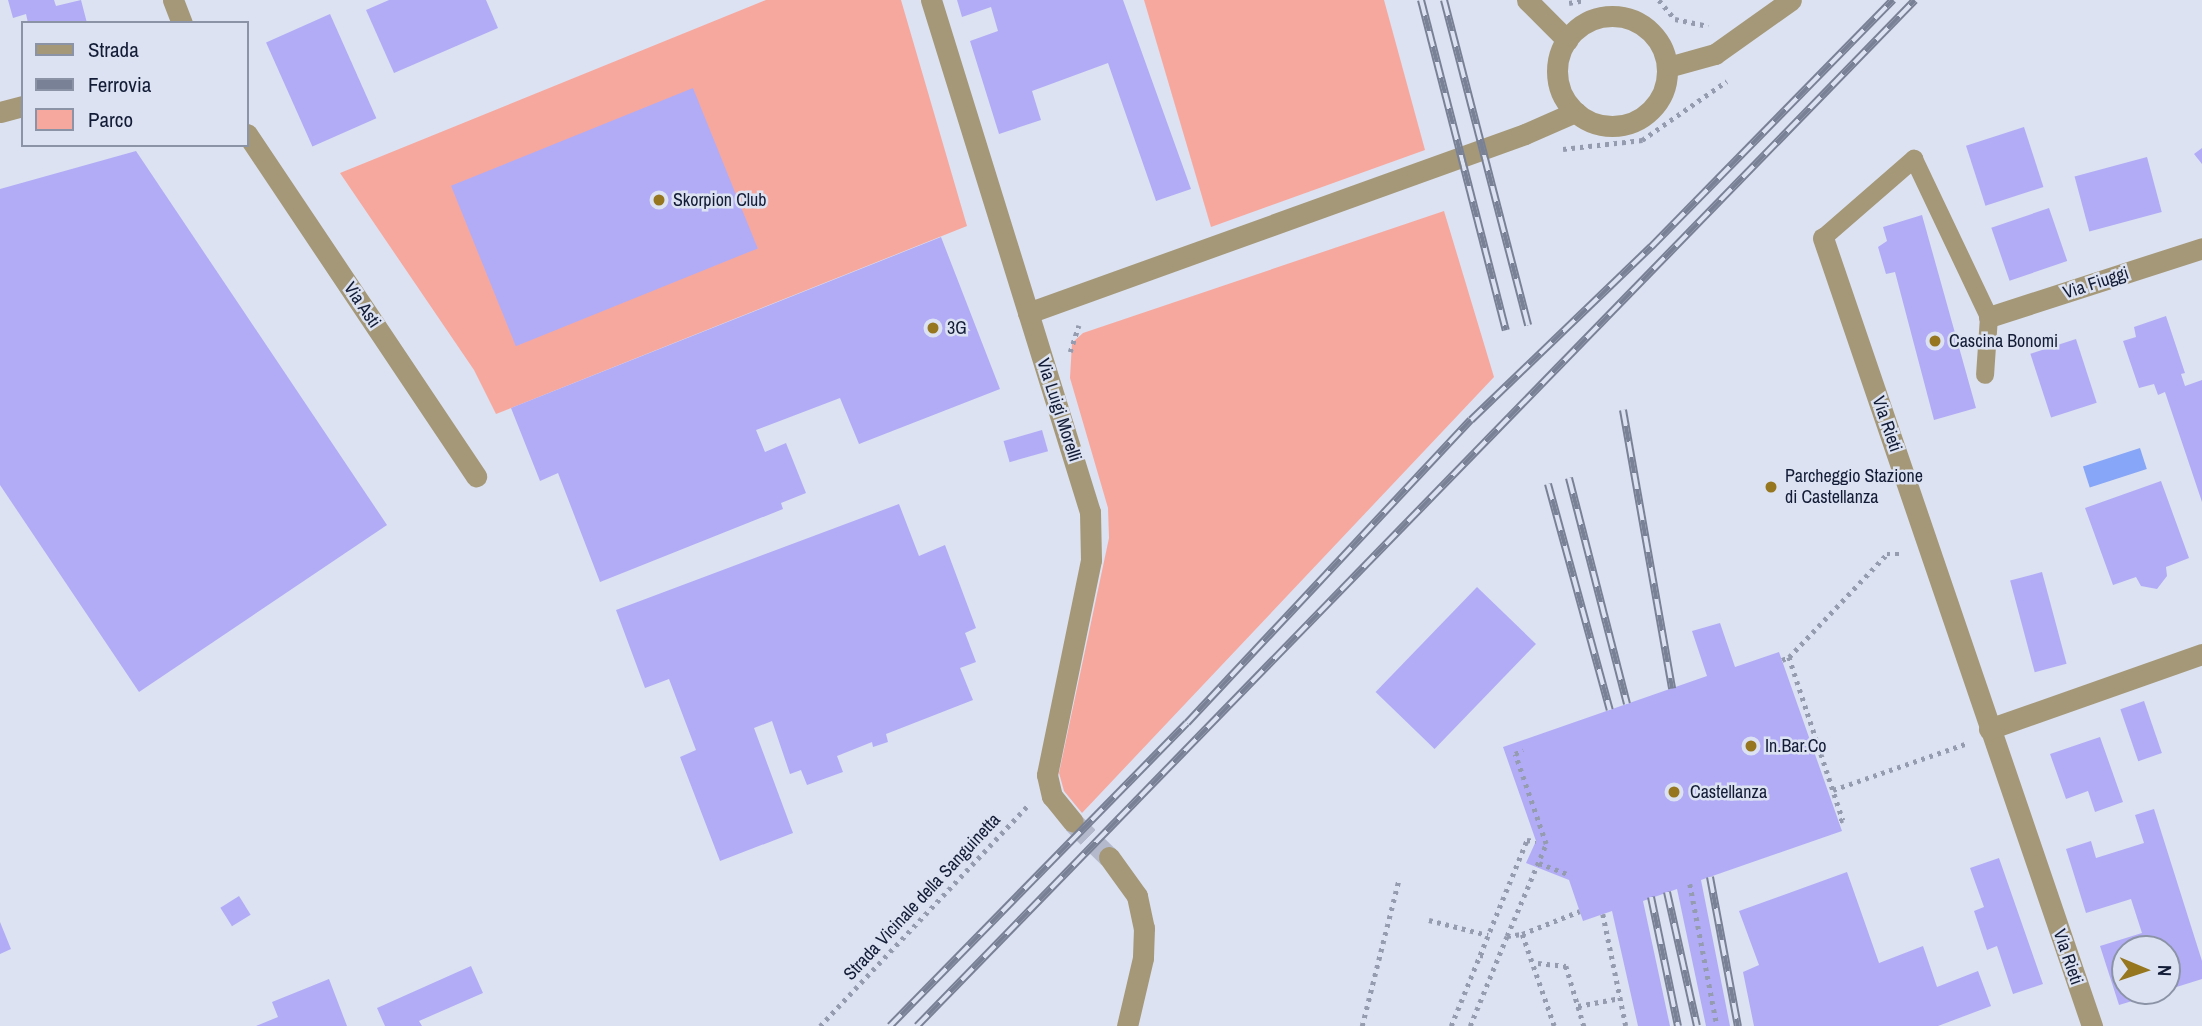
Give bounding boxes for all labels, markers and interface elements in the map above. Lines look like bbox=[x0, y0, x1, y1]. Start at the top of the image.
legend bbox=[21, 21, 248, 147]
text: Strada bbox=[88, 35, 139, 64]
text: Ferrovia bbox=[88, 70, 151, 99]
text: Parco bbox=[88, 105, 133, 134]
place label: Skorpion Club bbox=[673, 189, 767, 211]
marker: Skorpion Club bbox=[651, 192, 667, 208]
street label: Via Fiuggi bbox=[2060, 262, 2132, 304]
street label: Via Asti bbox=[339, 278, 385, 332]
place label: 3G bbox=[947, 317, 967, 339]
marker: 3G bbox=[925, 320, 941, 336]
place label: Cascina Bonomi bbox=[1949, 330, 2058, 352]
marker: Cascina Bonomi bbox=[1927, 333, 1943, 349]
street label: Via Luigi Morelli bbox=[1032, 356, 1086, 464]
street label: Via Rieti bbox=[1867, 393, 1907, 455]
place label: Parcheggio Stazione di Castellanza bbox=[1785, 466, 1923, 508]
marker: Parcheggio Stazione di Castellanza bbox=[1763, 479, 1779, 495]
place label: In.Bar.Co bbox=[1765, 735, 1827, 757]
marker: In.Bar.Co bbox=[1743, 738, 1759, 754]
place label: Castellanza bbox=[1690, 781, 1767, 803]
marker: Castellanza bbox=[1664, 782, 1684, 802]
street label: Strada Vicinale della Sanguinetta bbox=[839, 809, 1005, 985]
street label: Via Rieti bbox=[2048, 926, 2088, 988]
north arrow bbox=[2111, 935, 2181, 1005]
text: N bbox=[2152, 965, 2178, 977]

